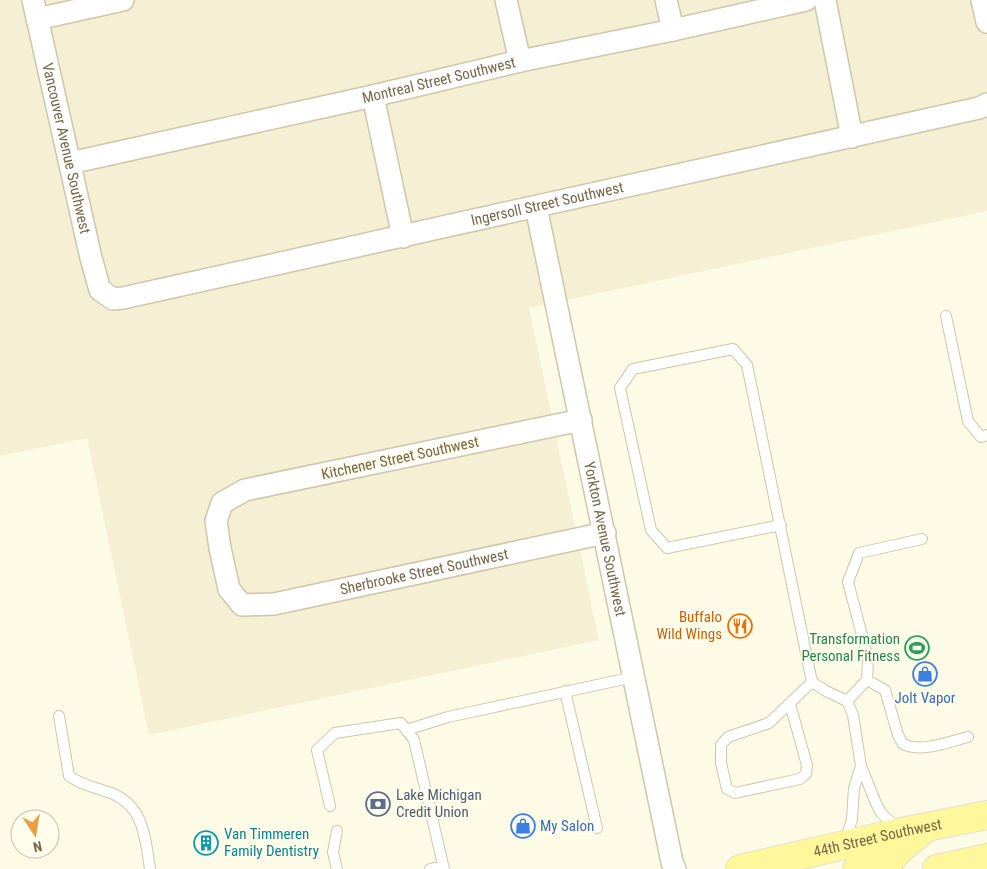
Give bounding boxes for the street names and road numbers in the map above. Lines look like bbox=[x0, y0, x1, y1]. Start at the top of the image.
street label: Montreal Street Southwest bbox=[360, 53, 517, 107]
street label: Vancouver Avenue Southwest bbox=[38, 61, 94, 235]
street label: Ingersoll Street Southwest bbox=[469, 178, 625, 230]
street label: Kitchener Street Southwest bbox=[320, 433, 480, 483]
street label: Yorkton Avenue Southwest bbox=[580, 460, 630, 618]
street label: Sherbrooke Street Southwest bbox=[338, 545, 510, 599]
street label: 44th Street Southwest bbox=[812, 815, 943, 861]

